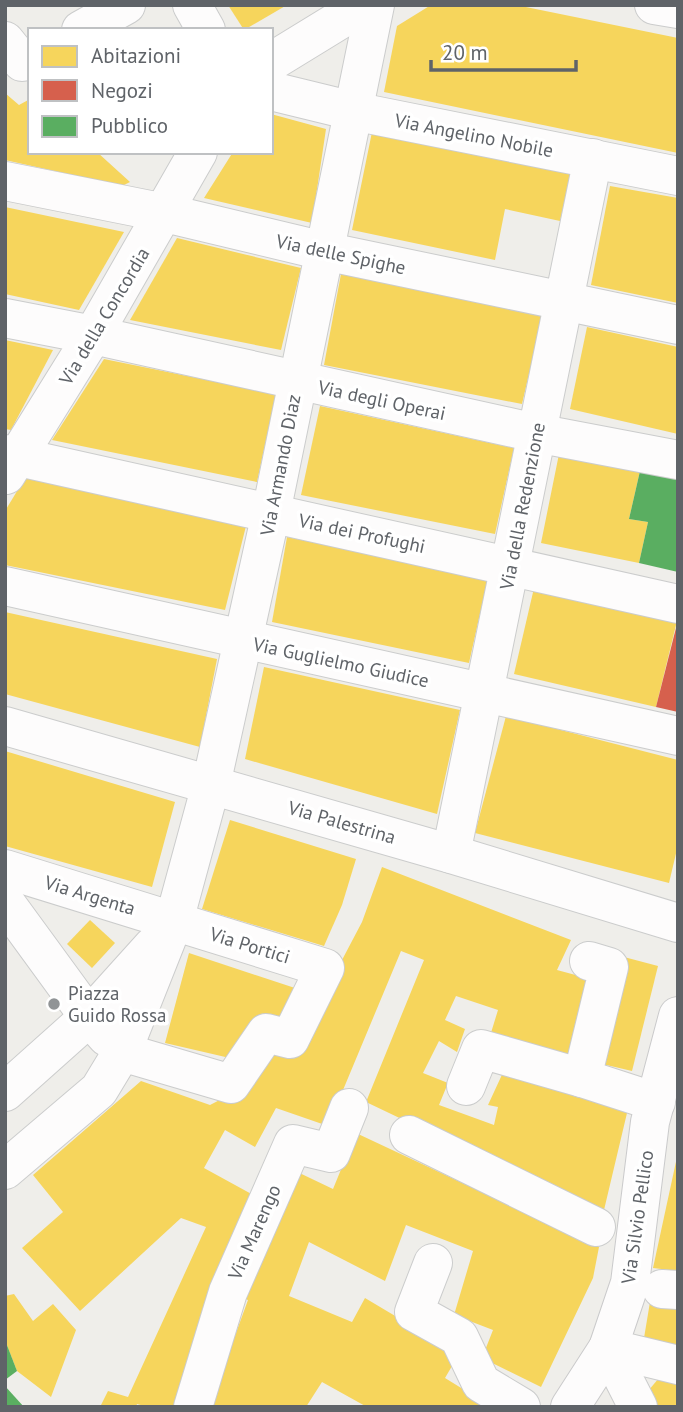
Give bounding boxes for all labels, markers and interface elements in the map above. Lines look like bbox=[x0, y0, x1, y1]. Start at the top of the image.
legend bbox=[28, 28, 273, 154]
scale bar bbox=[431, 28, 576, 72]
text: 20 m bbox=[442, 39, 488, 66]
text: Abitazioni bbox=[91, 42, 181, 69]
text: Negozi bbox=[91, 77, 153, 104]
street label: Via Angelino Nobile bbox=[392, 108, 555, 162]
text: Pubblico bbox=[91, 112, 168, 139]
street label: Via delle Spighe bbox=[273, 228, 408, 279]
street label: Via della Concordia bbox=[53, 243, 154, 390]
street label: Via degli Operai bbox=[315, 375, 448, 425]
street label: Via Armando Diaz bbox=[254, 392, 305, 539]
street label: Via della Redenzione bbox=[494, 420, 550, 593]
street label: Via dei Profughi bbox=[296, 508, 427, 558]
street label: Via Guglielmo Giudice bbox=[250, 631, 431, 692]
street label: Via Palestrina bbox=[284, 795, 399, 849]
street label: Via Argenta bbox=[41, 870, 138, 920]
street label: Via Portici bbox=[206, 921, 293, 969]
place label: Piazza Guido Rossa bbox=[68, 981, 166, 1027]
marker: Piazza Guido Rossa bbox=[46, 996, 62, 1012]
street label: Via Silvio Pellico bbox=[616, 1149, 658, 1286]
street label: Via Marengo bbox=[222, 1181, 286, 1284]

